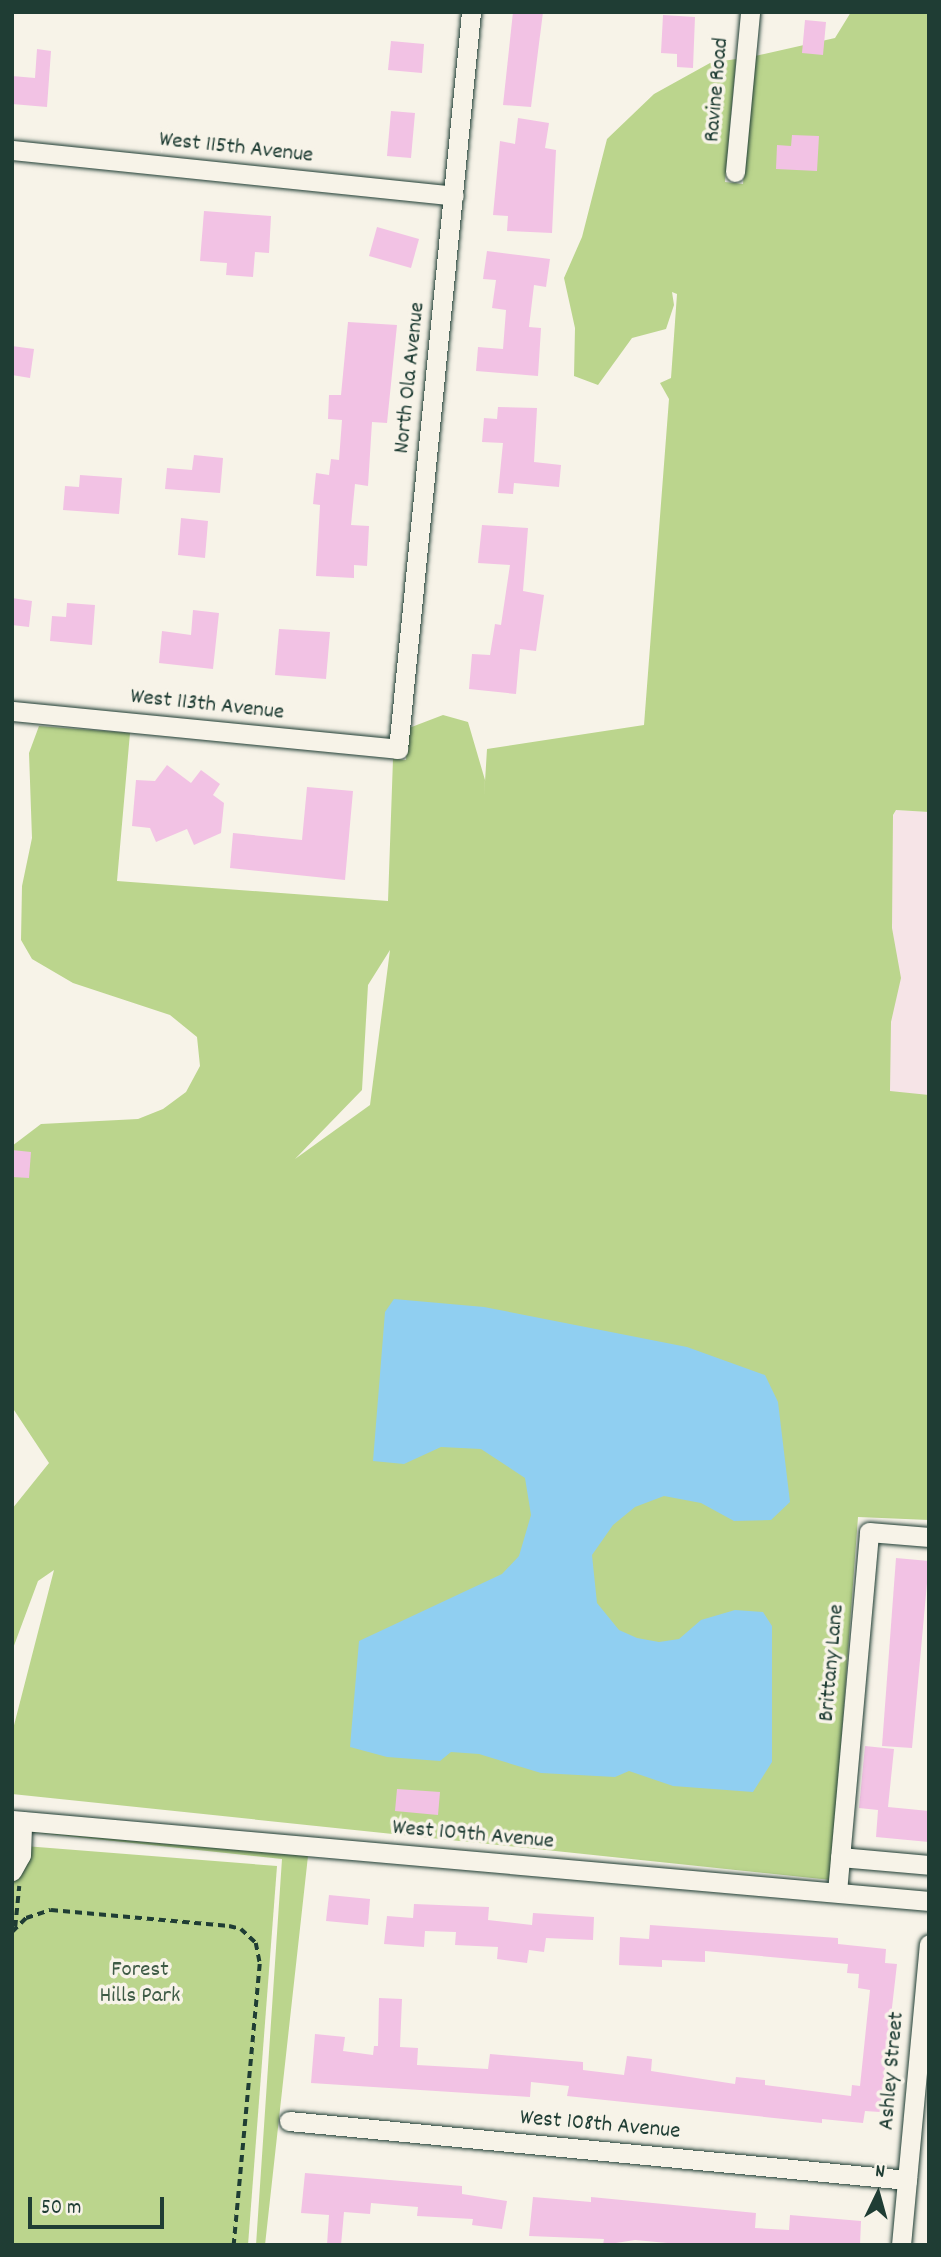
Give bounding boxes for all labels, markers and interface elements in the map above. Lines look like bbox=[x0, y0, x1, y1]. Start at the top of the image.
street label: Ravine Road bbox=[700, 37, 736, 143]
street label: West 115th Avenue bbox=[158, 127, 314, 171]
street label: North Ola Avenue bbox=[389, 301, 433, 455]
street label: West 113th Avenue bbox=[129, 684, 285, 728]
street label: Brittany Lane bbox=[814, 1603, 852, 1723]
street label: West 109th Avenue bbox=[391, 1815, 555, 1857]
park label: Forest Hills Park bbox=[99, 1957, 181, 2011]
street label: Ashley Street bbox=[874, 2011, 912, 2131]
street label: West 108th Avenue bbox=[519, 2105, 681, 2147]
north arrow bbox=[843, 2159, 913, 2229]
text: N bbox=[874, 2159, 886, 2186]
scale bar bbox=[32, 2184, 168, 2228]
text: 50 m bbox=[41, 2194, 81, 2224]

